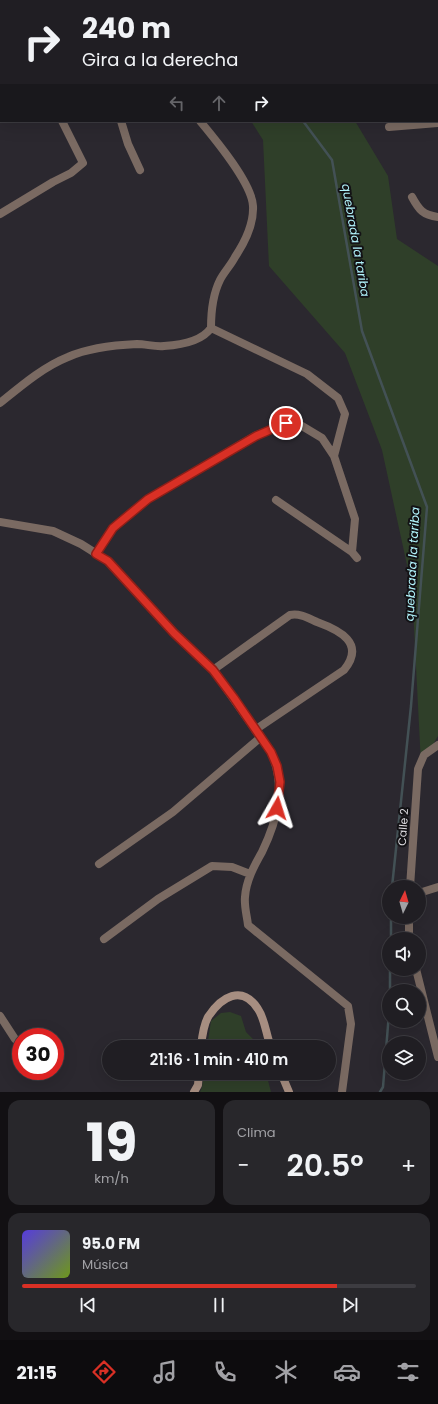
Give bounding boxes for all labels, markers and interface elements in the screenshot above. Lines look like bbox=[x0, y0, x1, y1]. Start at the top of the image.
text: 240 m bbox=[82, 9, 171, 48]
icon: right bbox=[16, 16, 68, 68]
text: Gira a la derecha bbox=[82, 47, 238, 72]
icon: left bbox=[166, 92, 188, 114]
icon: ahead bbox=[208, 92, 230, 114]
icon: right bbox=[250, 92, 272, 114]
water label: quebrada la tariba bbox=[338, 182, 374, 298]
pin bbox=[269, 406, 303, 440]
icon: arrive bbox=[275, 412, 297, 434]
water label: quebrada la tariba bbox=[401, 506, 423, 622]
position arrow bbox=[256, 787, 298, 829]
street label: Calle 2 bbox=[394, 808, 412, 846]
north arrow bbox=[382, 880, 426, 924]
map controls bbox=[382, 880, 426, 1080]
button: sound bbox=[382, 932, 426, 976]
button: search bbox=[382, 984, 426, 1028]
speed limit sign: 30 bbox=[12, 1028, 64, 1080]
button: layers bbox=[382, 1036, 426, 1080]
text: 21:16 · 1 min · 410 m bbox=[150, 1049, 288, 1070]
text: 19 bbox=[86, 1106, 137, 1179]
text: Clima bbox=[237, 1123, 276, 1142]
text: 20.5° bbox=[287, 1144, 364, 1187]
text: − bbox=[237, 1150, 249, 1181]
text: + bbox=[401, 1150, 416, 1181]
text: km/h bbox=[94, 1169, 129, 1188]
text: 95.0 FM bbox=[82, 1233, 140, 1254]
text: Música bbox=[82, 1255, 128, 1274]
icon: previous bbox=[77, 1294, 99, 1316]
icon: pause bbox=[208, 1294, 230, 1316]
icon: next bbox=[339, 1294, 361, 1316]
icon: directions bbox=[90, 1358, 118, 1386]
icon: music bbox=[151, 1358, 179, 1386]
icon: phone bbox=[211, 1358, 239, 1386]
icon: climate bbox=[272, 1358, 300, 1386]
icon: car bbox=[333, 1358, 361, 1386]
icon: filters bbox=[394, 1358, 422, 1386]
text: 21:15 bbox=[16, 1360, 57, 1385]

